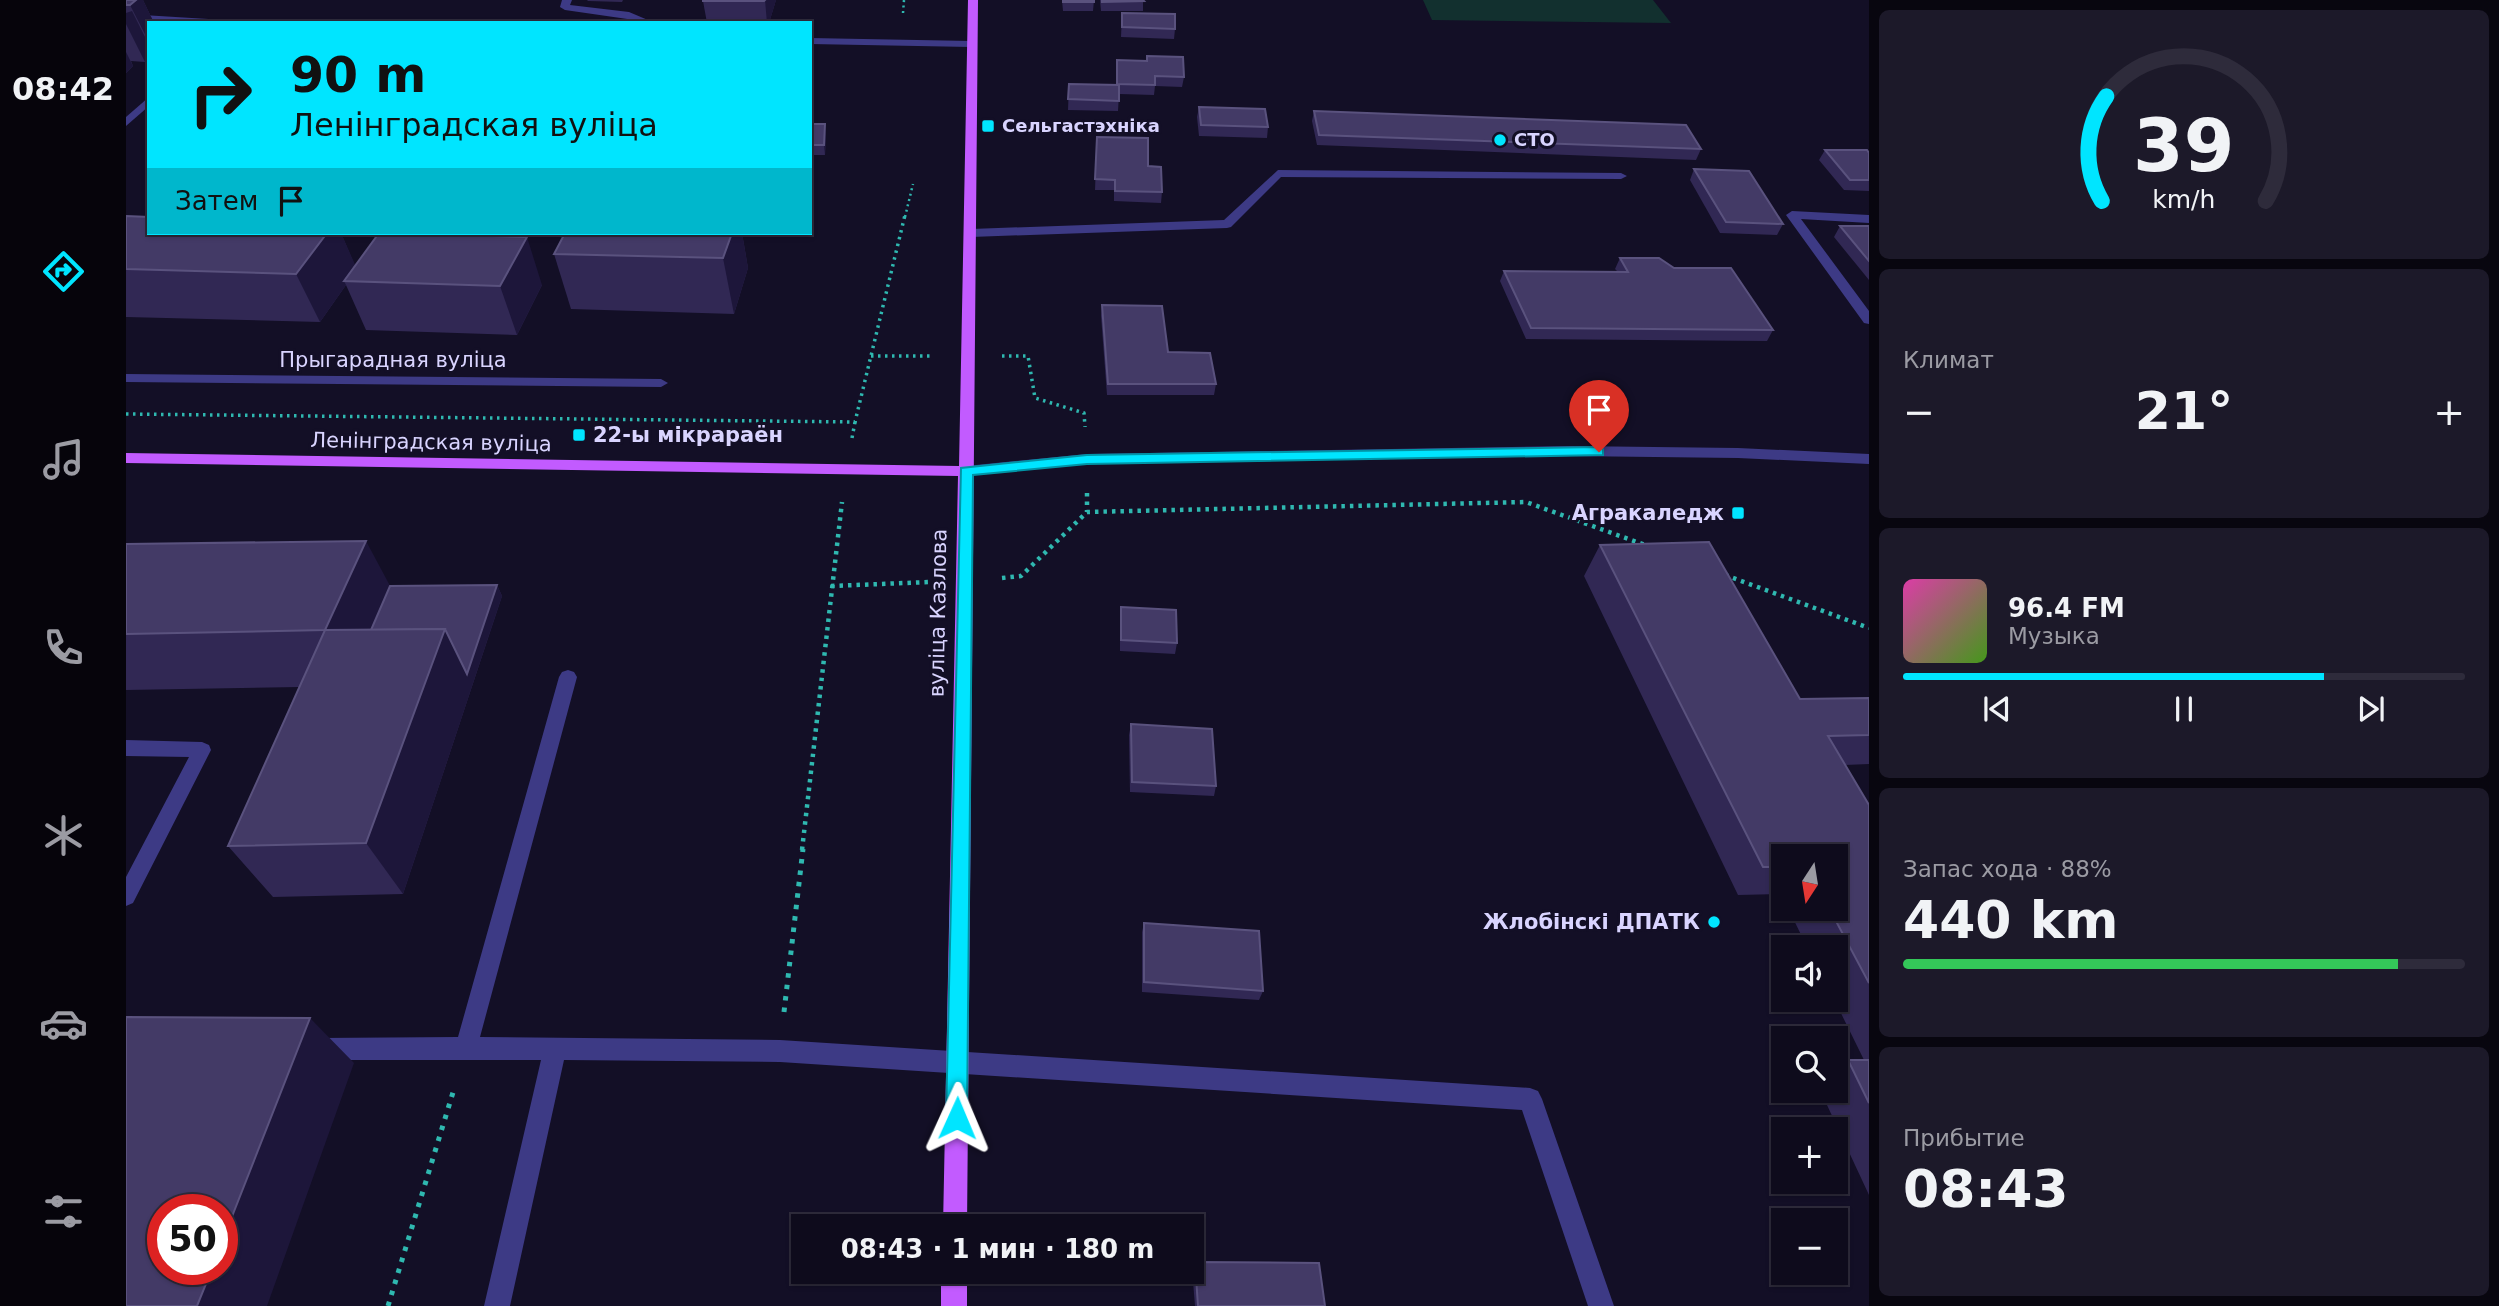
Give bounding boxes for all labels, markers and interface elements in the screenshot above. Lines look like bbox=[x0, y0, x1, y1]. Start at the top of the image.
text: 90 m bbox=[290, 47, 426, 104]
icon: right bbox=[175, 49, 266, 140]
text: 08:42 bbox=[12, 70, 114, 108]
text: 39 bbox=[2133, 103, 2235, 188]
text: Ленінградская вуліца bbox=[290, 106, 658, 144]
place label: Сельгастэхніка bbox=[1002, 115, 1160, 136]
marker: Сельгастэхніка bbox=[980, 118, 996, 134]
place label: СТО bbox=[1514, 129, 1555, 150]
marker: СТО bbox=[1492, 132, 1508, 148]
icon: arrive bbox=[272, 182, 310, 220]
text: km/h bbox=[2152, 184, 2216, 213]
text: Затем bbox=[175, 186, 258, 216]
icon: directions bbox=[39, 247, 88, 296]
text: Климат bbox=[1903, 347, 1994, 373]
street label: Прыгарадная вуліца bbox=[279, 348, 507, 372]
pin bbox=[1569, 380, 1629, 452]
text: 21° bbox=[2135, 381, 2233, 441]
text: − bbox=[1903, 390, 1935, 434]
text: + bbox=[2433, 390, 2465, 434]
icon: arrive bbox=[1580, 391, 1618, 429]
place label: 22-ы мікрараён bbox=[593, 423, 783, 447]
marker: 22-ы мікрараён bbox=[571, 427, 587, 443]
street label: Ленінградская вуліца bbox=[310, 428, 552, 456]
icon: music bbox=[39, 435, 88, 484]
place label: Агракаледж bbox=[1572, 501, 1724, 525]
marker: Агракаледж bbox=[1730, 505, 1746, 521]
street label: вуліца Казлова bbox=[925, 529, 951, 697]
text: 96.4 FM bbox=[2008, 593, 2125, 623]
icon: phone bbox=[39, 623, 88, 672]
text: Музыка bbox=[2008, 623, 2100, 649]
icon: previous bbox=[1978, 690, 2016, 728]
icon: pause bbox=[2165, 690, 2203, 728]
icon: next bbox=[2352, 690, 2390, 728]
icon: climate bbox=[39, 811, 88, 860]
north arrow bbox=[1771, 844, 1848, 920]
map controls bbox=[1771, 844, 1848, 1285]
text: Запас хода · 88% bbox=[1903, 856, 2112, 882]
text: 440 km bbox=[1903, 890, 2118, 950]
place label: Жлобінскі ДПАТК bbox=[1483, 910, 1700, 934]
marker: Жлобінскі ДПАТК bbox=[1706, 914, 1722, 930]
button: sound bbox=[1771, 935, 1848, 1012]
icon: car bbox=[39, 999, 88, 1048]
button: search bbox=[1771, 1026, 1848, 1103]
position arrow bbox=[920, 1081, 994, 1155]
button: + bbox=[1771, 1117, 1848, 1194]
text: Прибытие bbox=[1903, 1125, 2025, 1151]
text: 08:43 bbox=[1903, 1159, 2069, 1219]
icon: filters bbox=[39, 1187, 88, 1236]
speed limit sign: 50 bbox=[147, 1194, 238, 1285]
button: − bbox=[1771, 1208, 1848, 1285]
text: 08:43 · 1 мин · 180 m bbox=[841, 1234, 1154, 1264]

